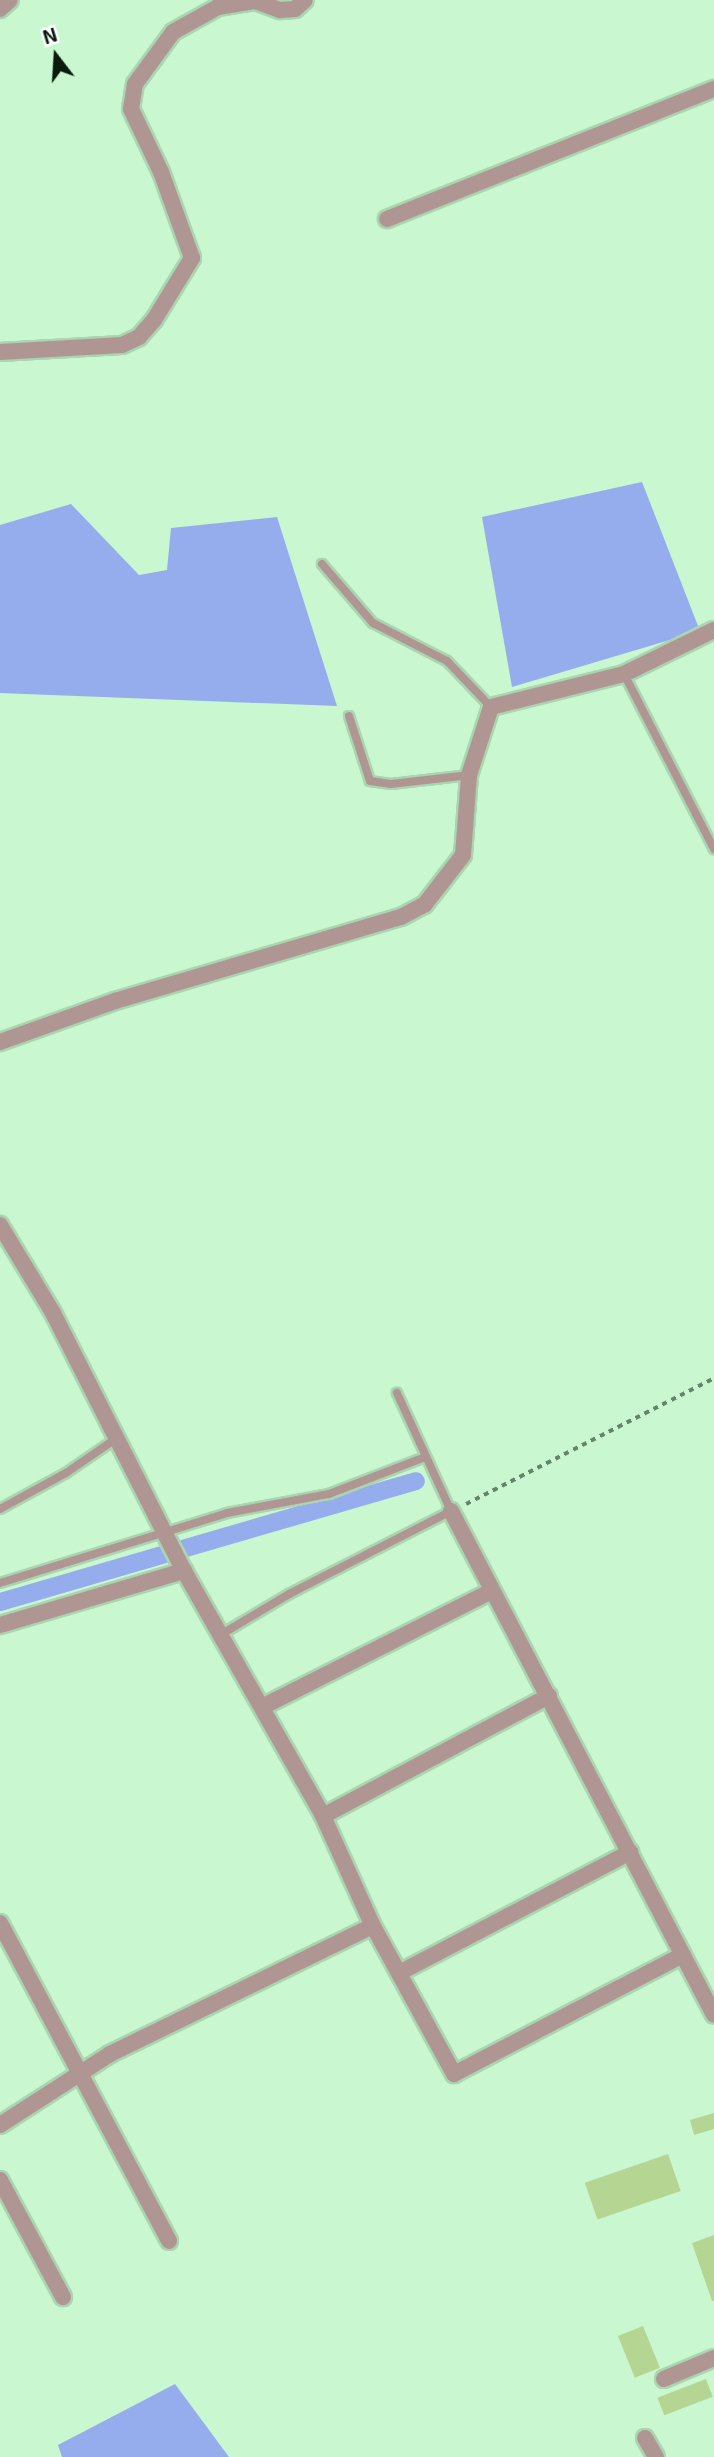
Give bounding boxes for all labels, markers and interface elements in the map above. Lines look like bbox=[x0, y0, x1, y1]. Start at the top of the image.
north arrow bbox=[21, 21, 91, 91]
text: N bbox=[40, 22, 60, 48]

